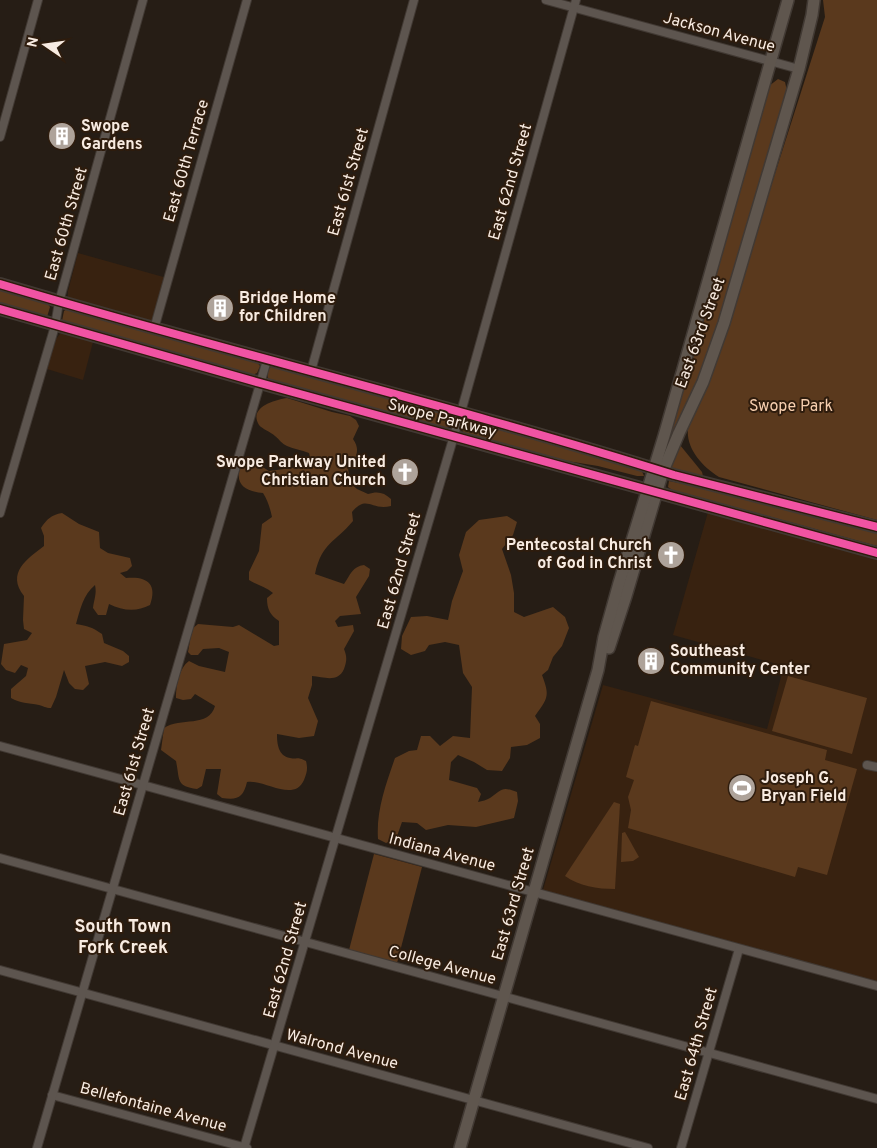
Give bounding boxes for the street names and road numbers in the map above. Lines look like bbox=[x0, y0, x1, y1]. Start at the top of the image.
street label: Jackson Avenue bbox=[661, 8, 777, 58]
street label: East 60th Terrace bbox=[160, 97, 214, 225]
street label: East 62nd Street bbox=[485, 121, 537, 243]
street label: East 61st Street bbox=[324, 126, 374, 238]
street label: East 60th Street bbox=[41, 165, 93, 283]
street label: East 63rd Street bbox=[672, 275, 730, 391]
street label: Swope Parkway bbox=[385, 395, 499, 443]
street label: East 62nd Street bbox=[374, 510, 426, 632]
street label: East 61st Street bbox=[110, 706, 160, 818]
street label: Indiana Avenue bbox=[386, 829, 498, 877]
street label: East 63rd Street bbox=[488, 845, 540, 963]
street label: East 62nd Street bbox=[260, 899, 312, 1021]
street label: College Avenue bbox=[386, 942, 498, 990]
street label: East 64th Street bbox=[671, 985, 723, 1103]
street label: Walrond Avenue bbox=[284, 1025, 400, 1075]
street label: Bellefontaine Avenue bbox=[77, 1079, 229, 1137]

